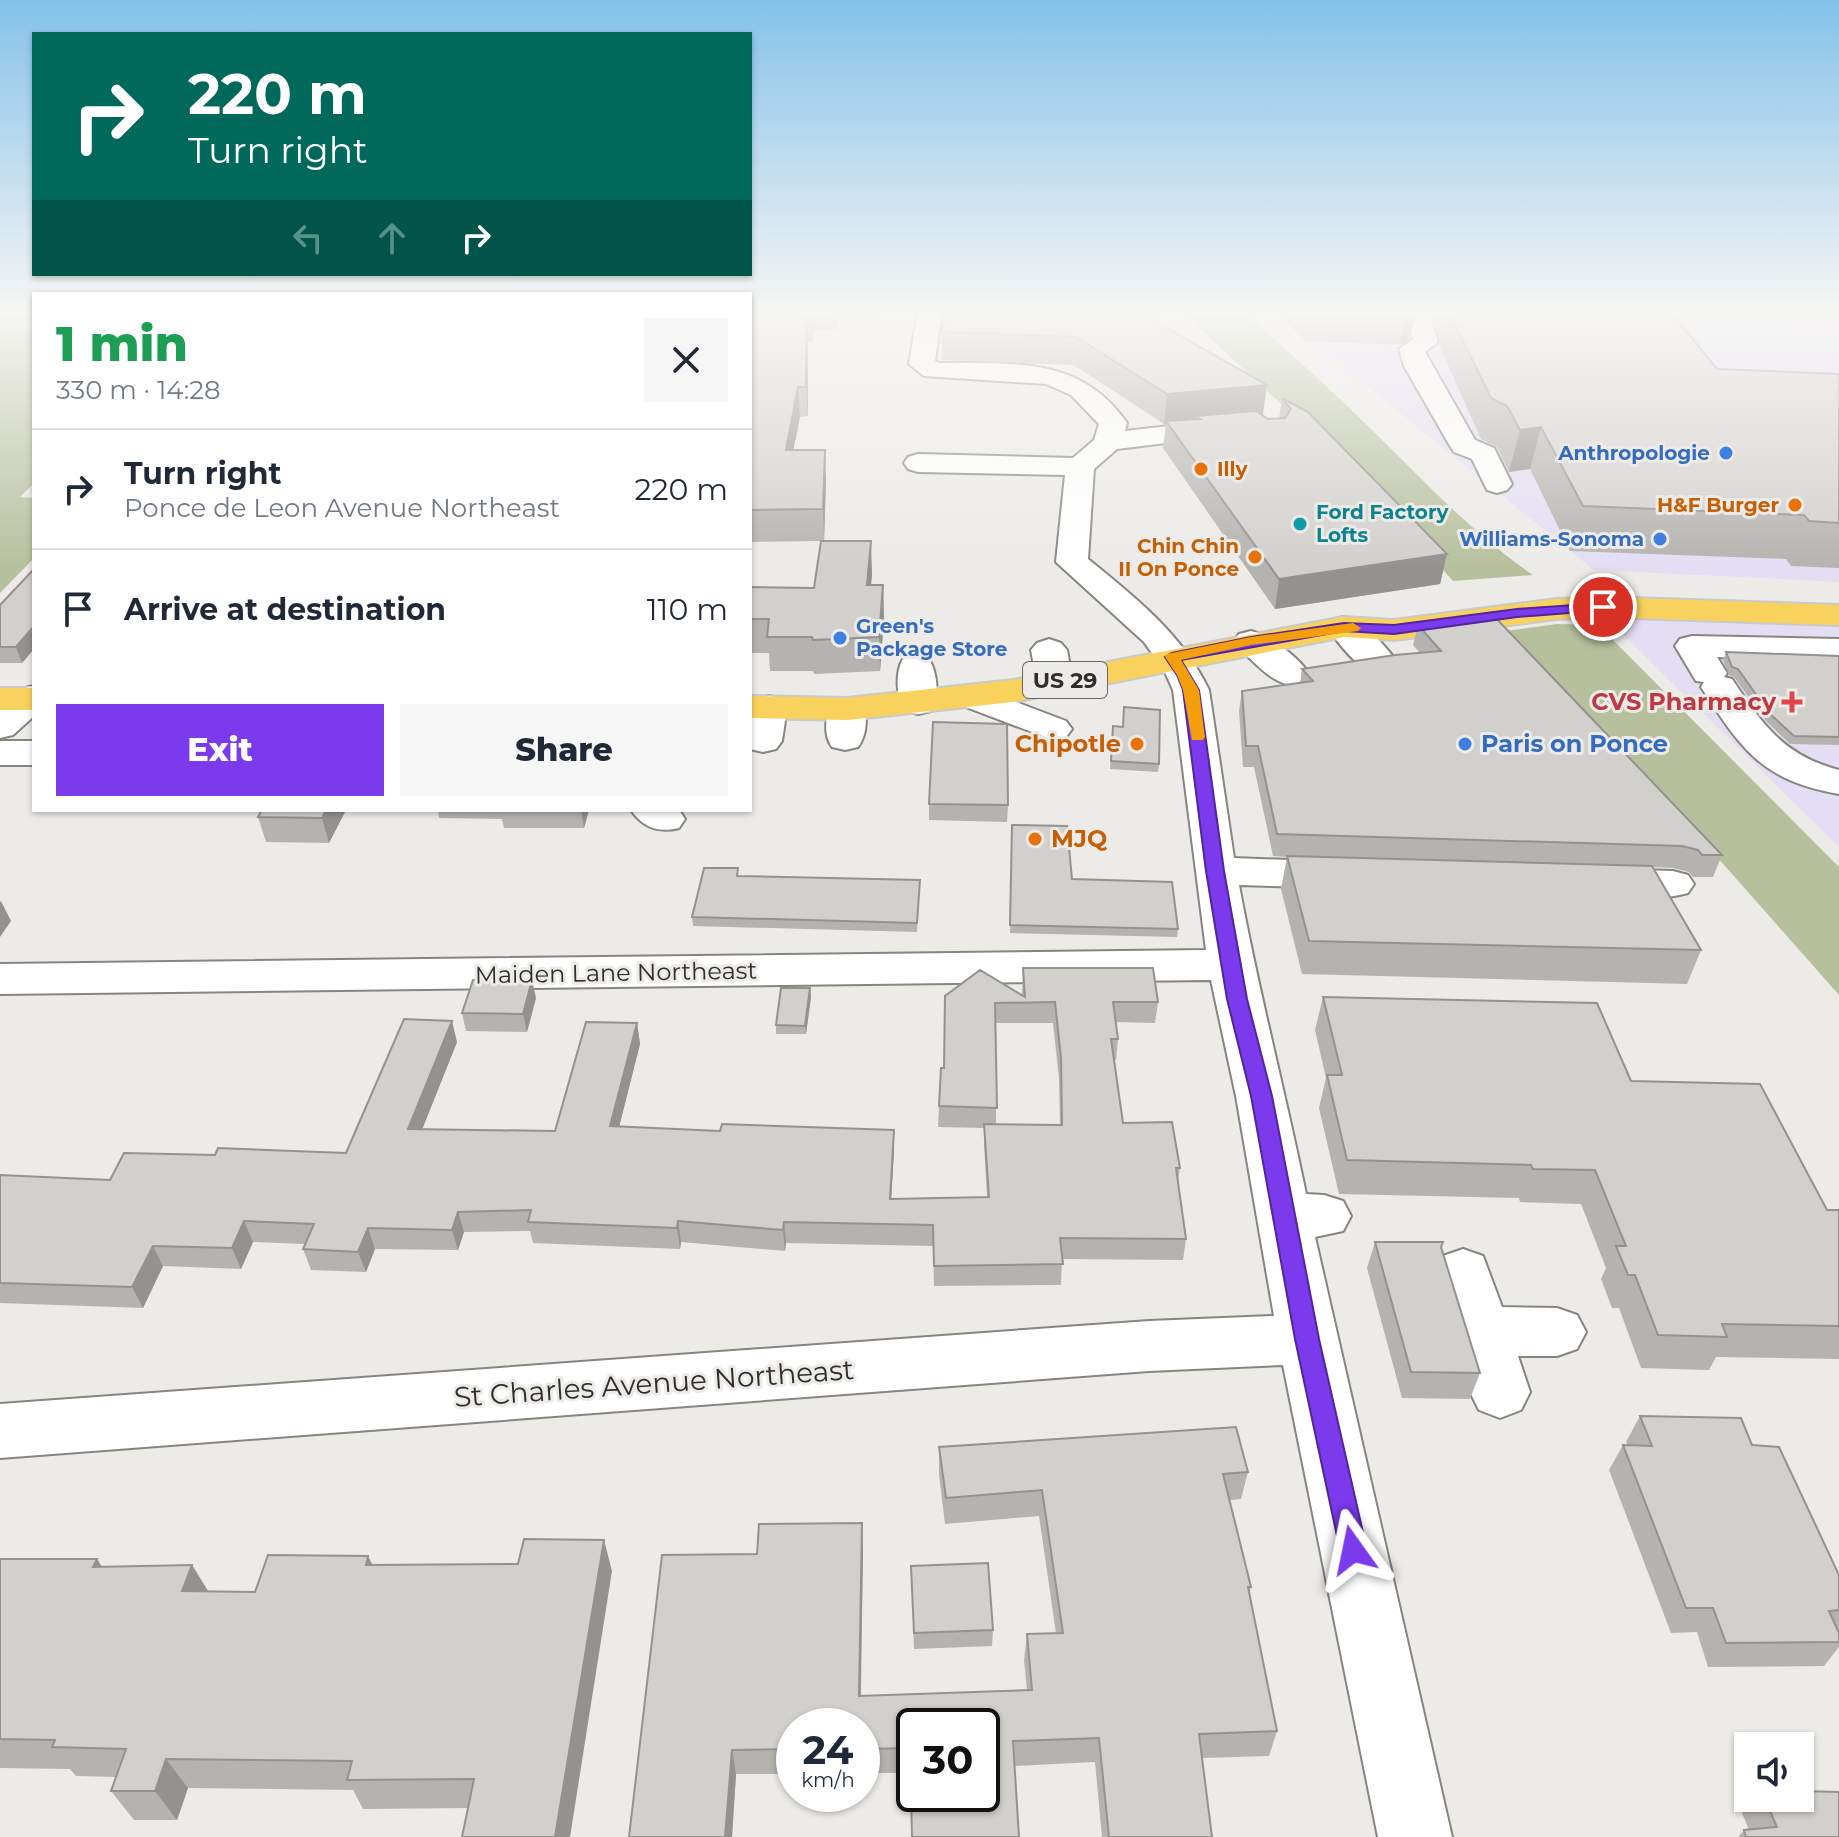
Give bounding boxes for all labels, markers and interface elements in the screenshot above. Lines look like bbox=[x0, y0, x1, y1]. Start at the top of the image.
text: 220 m bbox=[188, 60, 367, 128]
icon: right bbox=[56, 64, 160, 168]
text: Turn right bbox=[188, 128, 368, 172]
icon: left bbox=[286, 216, 330, 260]
icon: ahead bbox=[370, 216, 414, 260]
icon: right bbox=[454, 216, 498, 260]
text: 1 min bbox=[56, 315, 188, 373]
button: close bbox=[644, 318, 728, 402]
text: 330 m · 14:28 bbox=[56, 374, 221, 406]
place label: Anthropologie bbox=[1557, 441, 1710, 465]
marker: Anthropologie bbox=[1717, 444, 1735, 462]
text: Turn right bbox=[124, 455, 281, 492]
place label: Illy bbox=[1217, 457, 1249, 481]
marker: Illy bbox=[1192, 460, 1210, 478]
icon: right bbox=[56, 467, 100, 511]
text: 220 m bbox=[634, 471, 728, 508]
text: Ponce de Leon Avenue Northeast bbox=[124, 492, 560, 524]
place label: H&F Burger bbox=[1657, 493, 1779, 517]
marker: H&F Burger bbox=[1786, 496, 1804, 514]
place label: Ford Factory Lofts bbox=[1316, 500, 1450, 547]
marker: Ford Factory Lofts bbox=[1291, 515, 1309, 533]
place label: Williams-Sonoma bbox=[1459, 527, 1644, 551]
marker: Williams-Sonoma bbox=[1651, 530, 1669, 548]
place label: Chin Chin II On Ponce bbox=[1118, 534, 1239, 581]
marker: Chin Chin II On Ponce bbox=[1246, 548, 1264, 566]
pin bbox=[1569, 573, 1637, 641]
icon: arrive bbox=[1581, 585, 1625, 629]
icon: arrive bbox=[56, 587, 100, 631]
text: Arrive at destination bbox=[124, 591, 446, 628]
text: 110 m bbox=[647, 591, 728, 628]
place label: Green's Package Store bbox=[856, 614, 1007, 661]
marker: Green's Package Store bbox=[831, 629, 849, 647]
road number: US 29 bbox=[1023, 662, 1107, 698]
place label: CVS Pharmacy bbox=[1591, 687, 1777, 716]
marker: CVS Pharmacy bbox=[1783, 693, 1801, 711]
button: Exit bbox=[56, 704, 384, 796]
button: Share bbox=[400, 704, 728, 796]
place label: Chipotle bbox=[1015, 729, 1121, 758]
place label: Paris on Ponce bbox=[1481, 729, 1668, 758]
marker: Chipotle bbox=[1128, 735, 1146, 753]
marker: Paris on Ponce bbox=[1456, 735, 1474, 753]
place label: MJQ bbox=[1051, 824, 1108, 853]
marker: MJQ bbox=[1026, 830, 1044, 848]
street label: Maiden Lane Northeast bbox=[475, 956, 758, 989]
street label: St Charles Avenue Northeast bbox=[453, 1352, 855, 1414]
position arrow bbox=[1311, 1508, 1395, 1592]
speed limit sign: 30 bbox=[896, 1708, 1000, 1812]
text: 24 bbox=[803, 1725, 853, 1774]
map controls bbox=[1734, 1732, 1814, 1812]
button: sound bbox=[1734, 1732, 1814, 1812]
text: km/h bbox=[801, 1768, 855, 1792]

